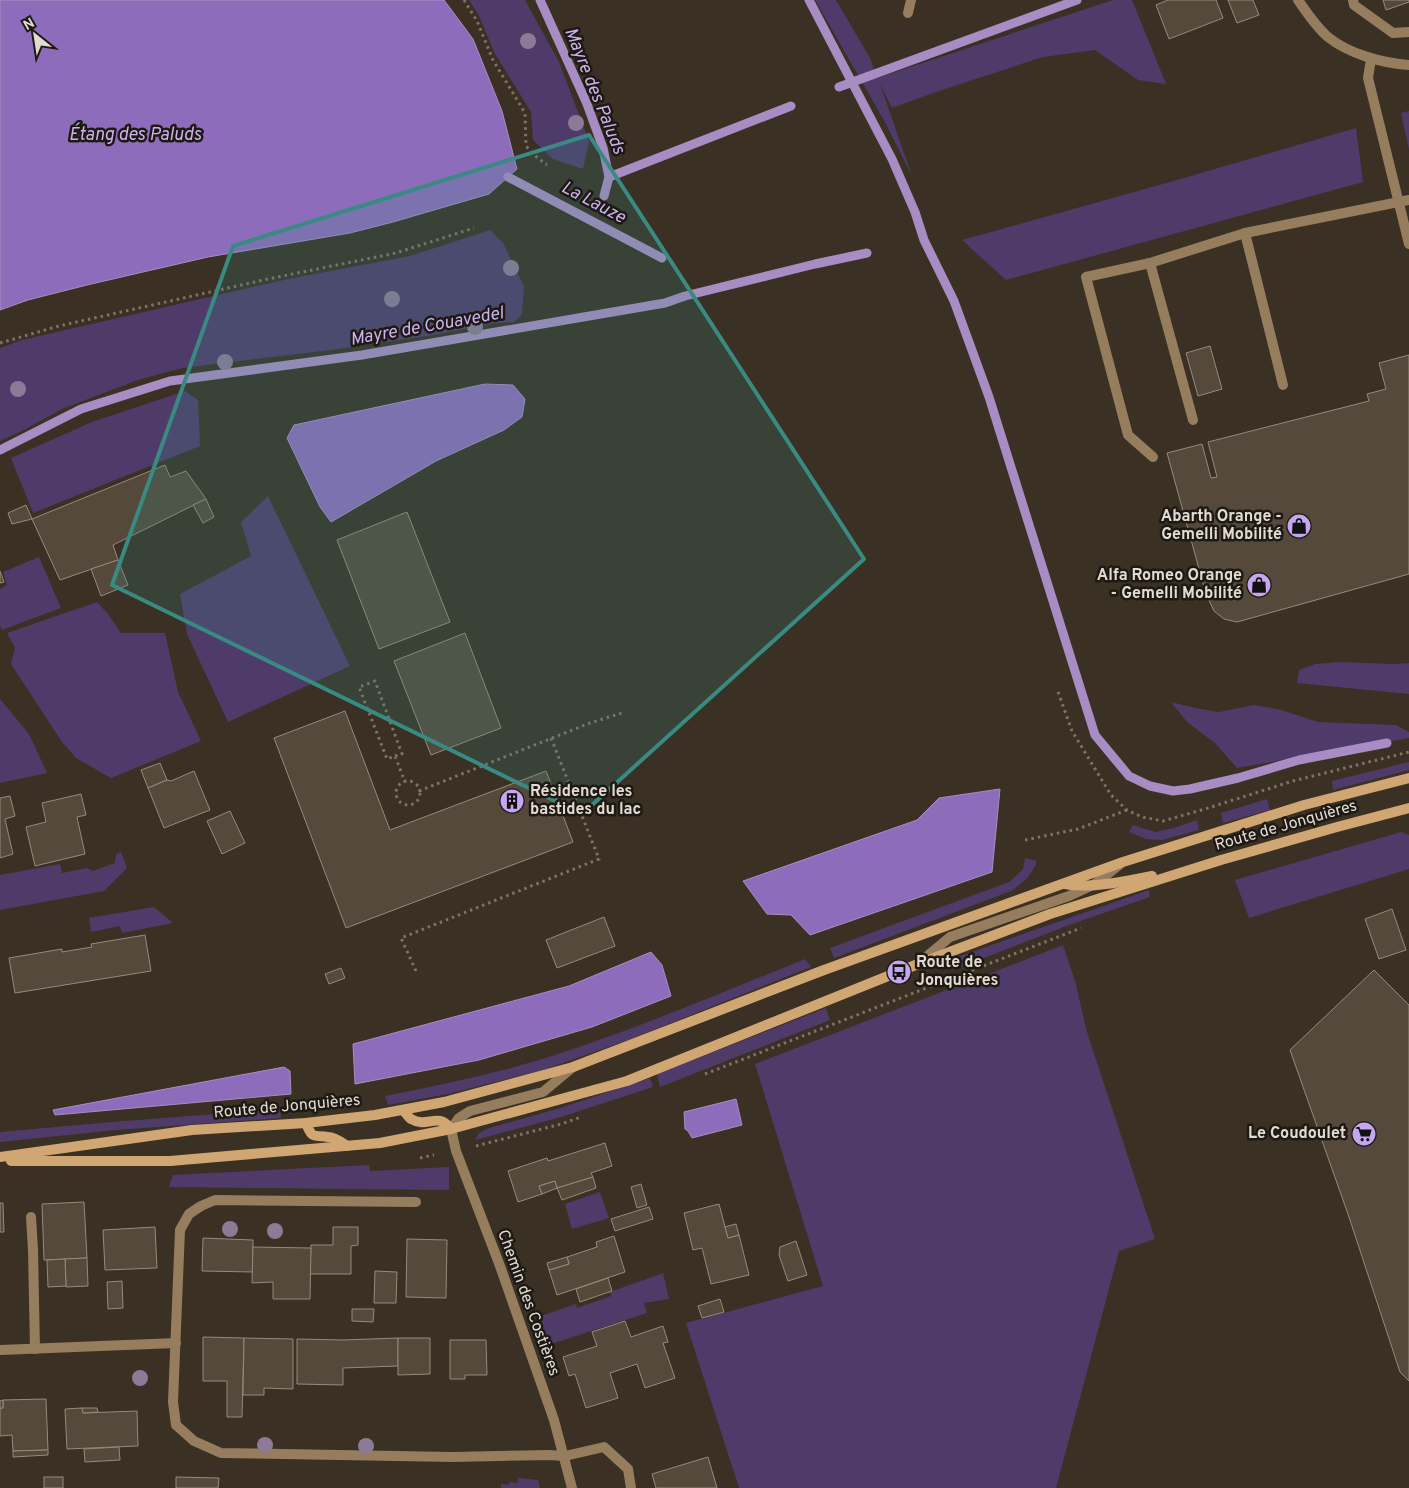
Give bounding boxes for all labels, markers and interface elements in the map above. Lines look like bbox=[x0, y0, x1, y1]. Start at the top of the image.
north arrow bbox=[10, 10, 60, 60]
text: N bbox=[21, 15, 38, 35]
water label: Mayre des Paluds bbox=[558, 24, 630, 158]
water label: Étang des Paluds bbox=[69, 122, 202, 147]
water label: La Lauze bbox=[557, 177, 630, 230]
water label: Mayre de Couavedel bbox=[348, 302, 507, 352]
place label: Abarth Orange - Gemelli Mobilité bbox=[1161, 507, 1282, 545]
shop icon: Abarth Orange - Gemelli Mobilité bbox=[1286, 513, 1312, 539]
place label: Alfa Romeo Orange - Gemelli Mobilité bbox=[1097, 566, 1242, 604]
shop icon: Alfa Romeo Orange - Gemelli Mobilité bbox=[1246, 572, 1272, 598]
place label: Résidence les bastides du lac bbox=[530, 782, 641, 820]
building icon: Résidence les bastides du lac bbox=[499, 788, 525, 814]
street label: Route de Jonquières bbox=[1213, 796, 1359, 856]
place label: Route de Jonquières bbox=[916, 953, 999, 991]
bus stop icon: Route de Jonquières bbox=[886, 959, 912, 985]
street label: Route de Jonquières bbox=[213, 1091, 361, 1123]
supermarket icon: Le Coudoulet bbox=[1351, 1121, 1377, 1147]
place label: Le Coudoulet bbox=[1248, 1124, 1346, 1144]
street label: Chemin des Costières bbox=[492, 1227, 564, 1379]

